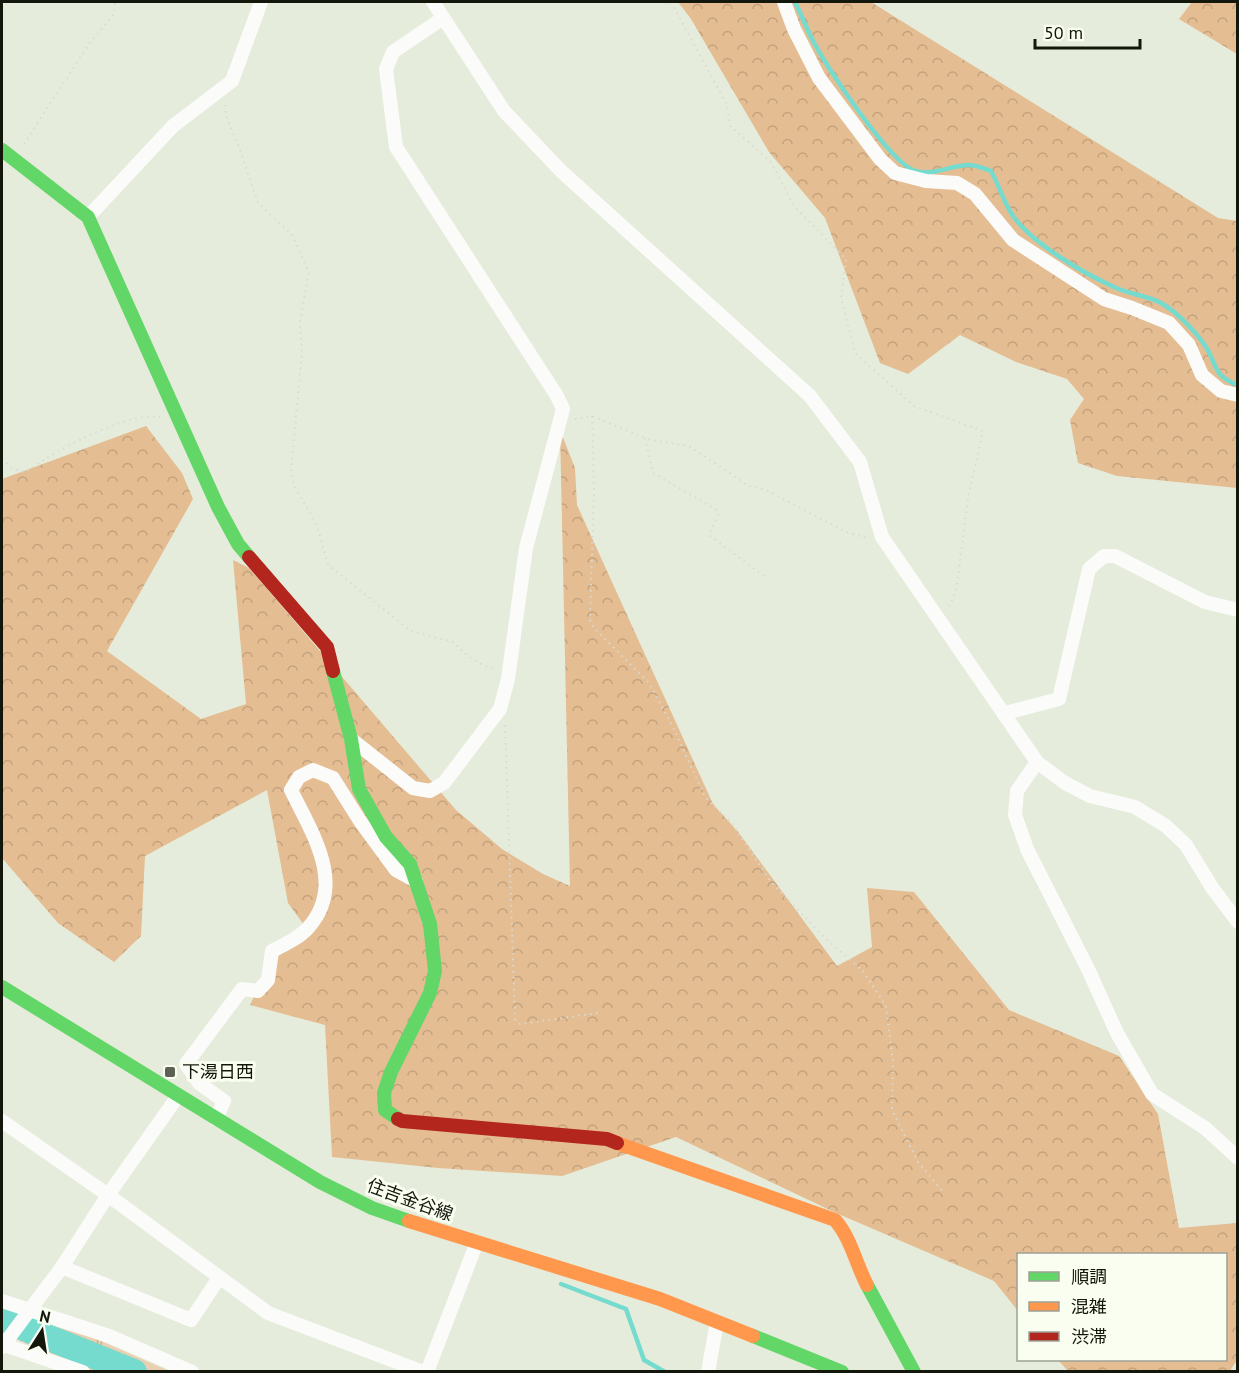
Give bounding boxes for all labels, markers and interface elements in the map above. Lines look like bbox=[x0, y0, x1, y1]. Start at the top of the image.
scale bar bbox=[1035, 12, 1140, 50]
text: 50 m bbox=[1044, 21, 1083, 44]
place label: 下湯日西 bbox=[182, 1060, 254, 1083]
marker: 下湯日西 bbox=[163, 1065, 177, 1079]
street label: 住吉金谷線 bbox=[364, 1173, 456, 1226]
legend bbox=[1017, 1253, 1227, 1361]
text: 順調 bbox=[1071, 1265, 1107, 1288]
text: 混雑 bbox=[1071, 1295, 1107, 1318]
north arrow bbox=[12, 1301, 72, 1361]
text: N bbox=[38, 1305, 52, 1327]
text: 渋滞 bbox=[1071, 1325, 1107, 1348]

